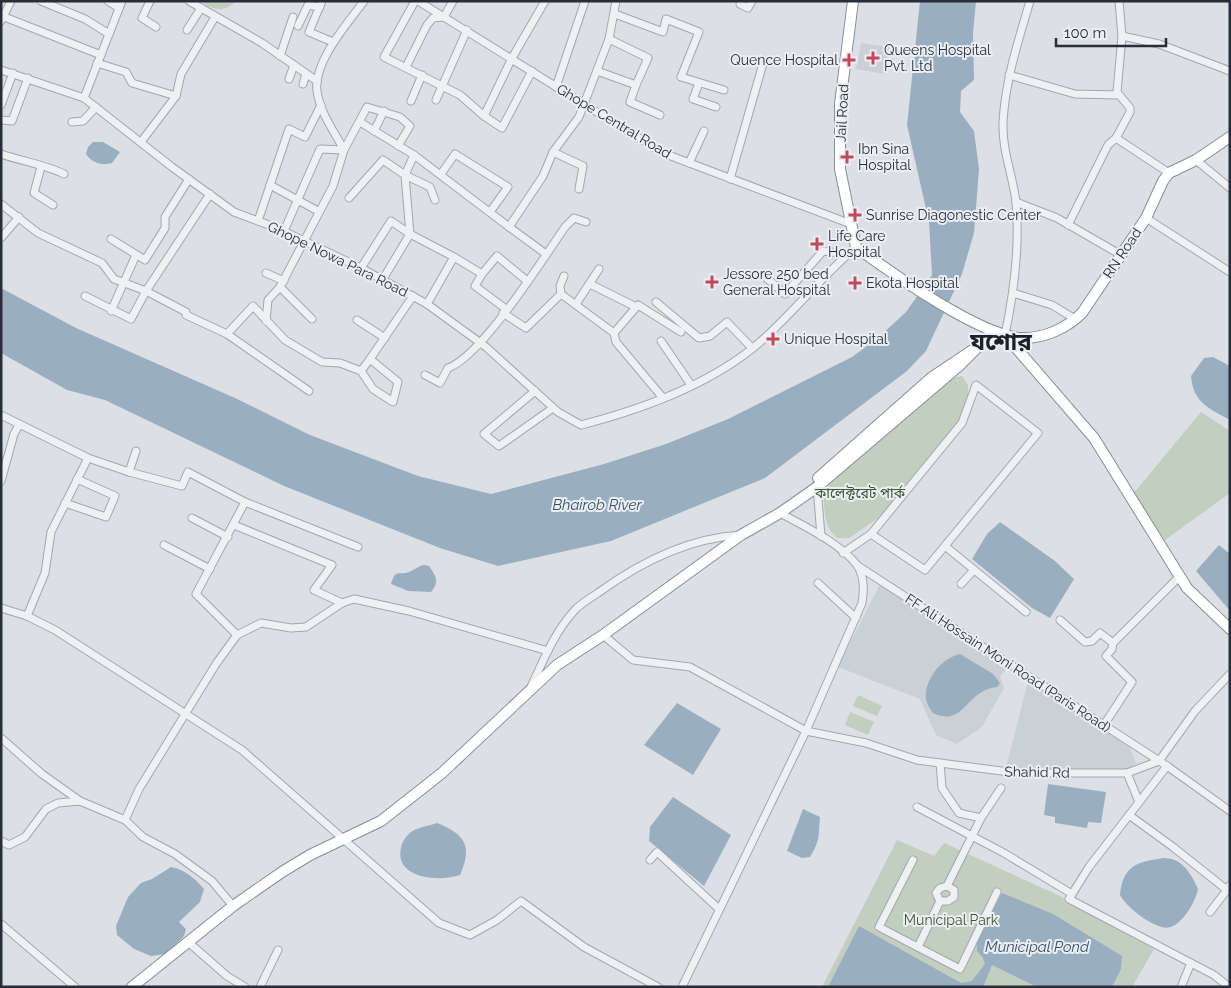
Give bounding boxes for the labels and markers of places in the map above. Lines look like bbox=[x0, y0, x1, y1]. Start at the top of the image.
place label: Queens Hospital Pvt. Ltd bbox=[884, 42, 991, 74]
marker: Queens Hospital Pvt. Ltd bbox=[866, 51, 880, 65]
place label: Quence Hospital bbox=[730, 52, 838, 68]
marker: Quence Hospital bbox=[842, 53, 856, 67]
place label: Ibn Sina Hospital bbox=[858, 141, 911, 173]
marker: Ibn Sina Hospital bbox=[840, 150, 854, 164]
place label: Sunrise Diagonestic Center bbox=[866, 207, 1041, 223]
marker: Sunrise Diagonestic Center bbox=[848, 208, 862, 222]
place label: Life Care Hospital bbox=[828, 228, 886, 260]
marker: Life Care Hospital bbox=[810, 237, 824, 251]
place label: Jessore 250 bed General Hospital bbox=[723, 266, 830, 298]
marker: Jessore 250 bed General Hospital bbox=[705, 275, 719, 289]
place label: Ekota Hospital bbox=[866, 275, 959, 291]
marker: Ekota Hospital bbox=[848, 276, 862, 290]
place label: Unique Hospital bbox=[784, 331, 888, 347]
marker: Unique Hospital bbox=[766, 332, 780, 346]

